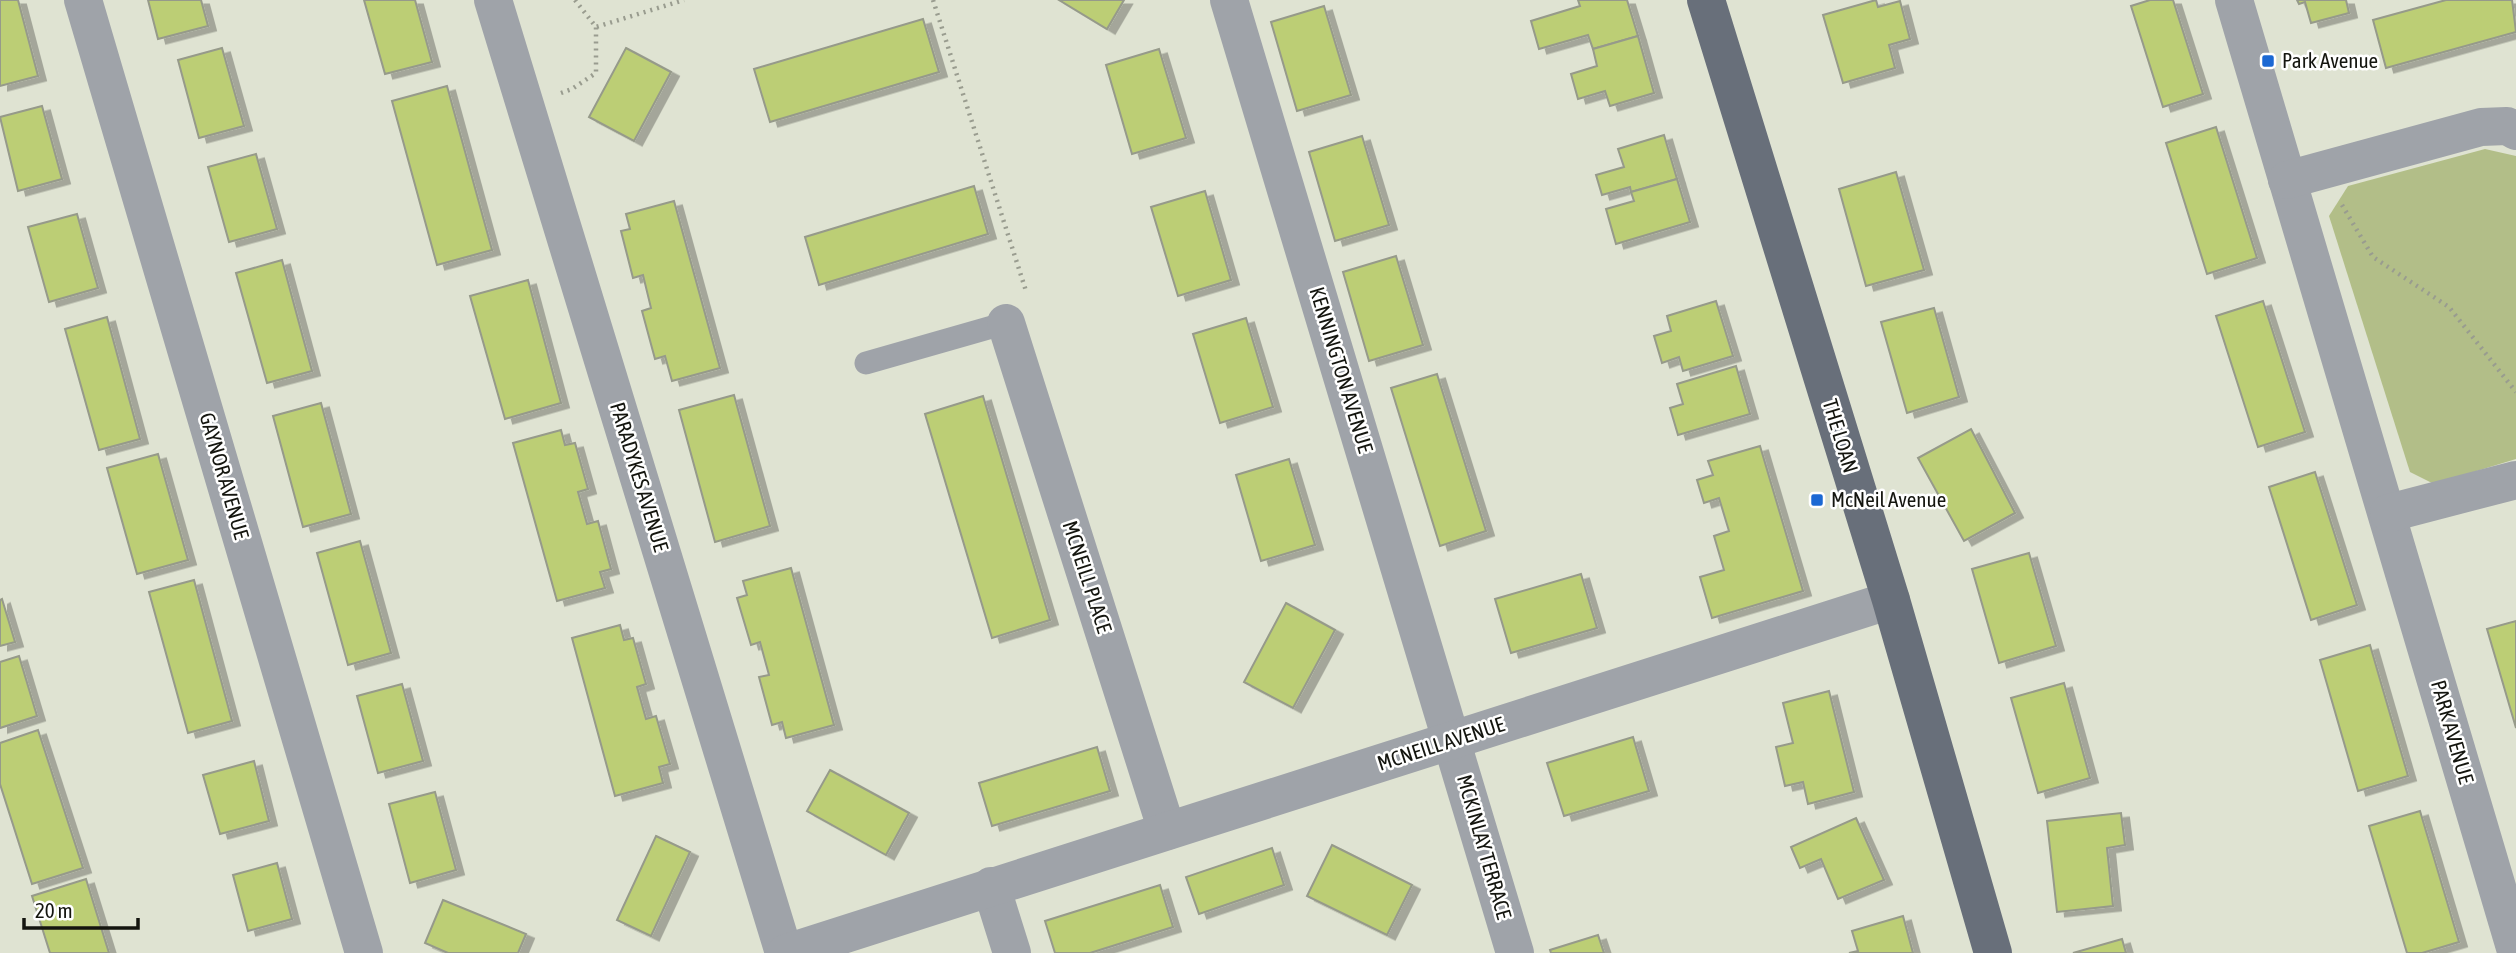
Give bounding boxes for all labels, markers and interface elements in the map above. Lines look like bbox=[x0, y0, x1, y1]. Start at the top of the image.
place label: Park Avenue bbox=[2282, 48, 2378, 72]
marker: Park Avenue bbox=[2260, 53, 2276, 69]
street label: KENNINGTON AVENUE bbox=[1305, 284, 1379, 456]
street label: THE LOAN bbox=[1818, 396, 1864, 476]
street label: PARADYKES AVENUE bbox=[606, 399, 674, 554]
street label: GAYNOR AVENUE bbox=[195, 410, 255, 542]
place label: McNeil Avenue bbox=[1831, 487, 1946, 511]
marker: McNeil Avenue bbox=[1809, 492, 1825, 508]
street label: MCNEILL PLACE bbox=[1059, 518, 1117, 636]
street label: PARK AVENUE bbox=[2427, 677, 2479, 786]
street label: MCNEILL AVENUE bbox=[1374, 711, 1507, 775]
street label: MCKINLAY TERRACE bbox=[1453, 772, 1517, 922]
scale bar bbox=[24, 886, 138, 930]
text: 20 m bbox=[35, 898, 73, 922]

